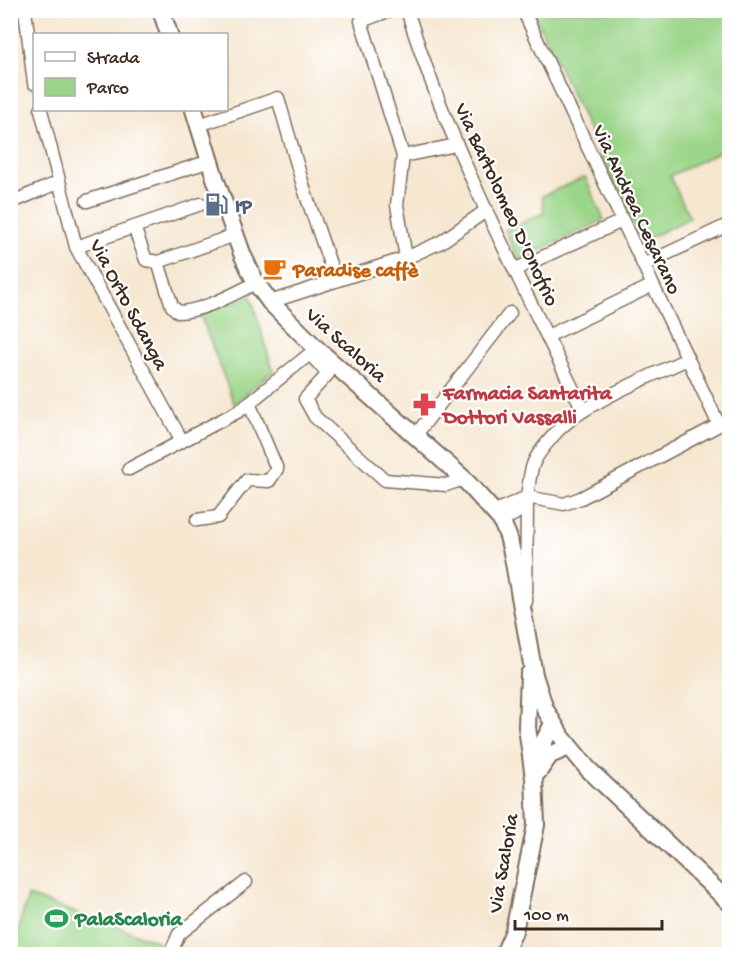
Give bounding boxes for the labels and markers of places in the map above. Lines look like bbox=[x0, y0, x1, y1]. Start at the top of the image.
fuel station icon: IP bbox=[204, 192, 230, 218]
place label: IP bbox=[235, 196, 253, 221]
cafe icon: Paradise caffè bbox=[262, 256, 288, 282]
place label: Paradise caffè bbox=[292, 260, 419, 285]
place label: Farmacia Santarita Dottori Vassalli bbox=[441, 383, 613, 432]
pharmacy icon: Farmacia Santarita Dottori Vassalli bbox=[412, 391, 438, 417]
sports icon: PalaScaloria bbox=[44, 905, 70, 931]
place label: PalaScaloria bbox=[74, 909, 184, 934]

